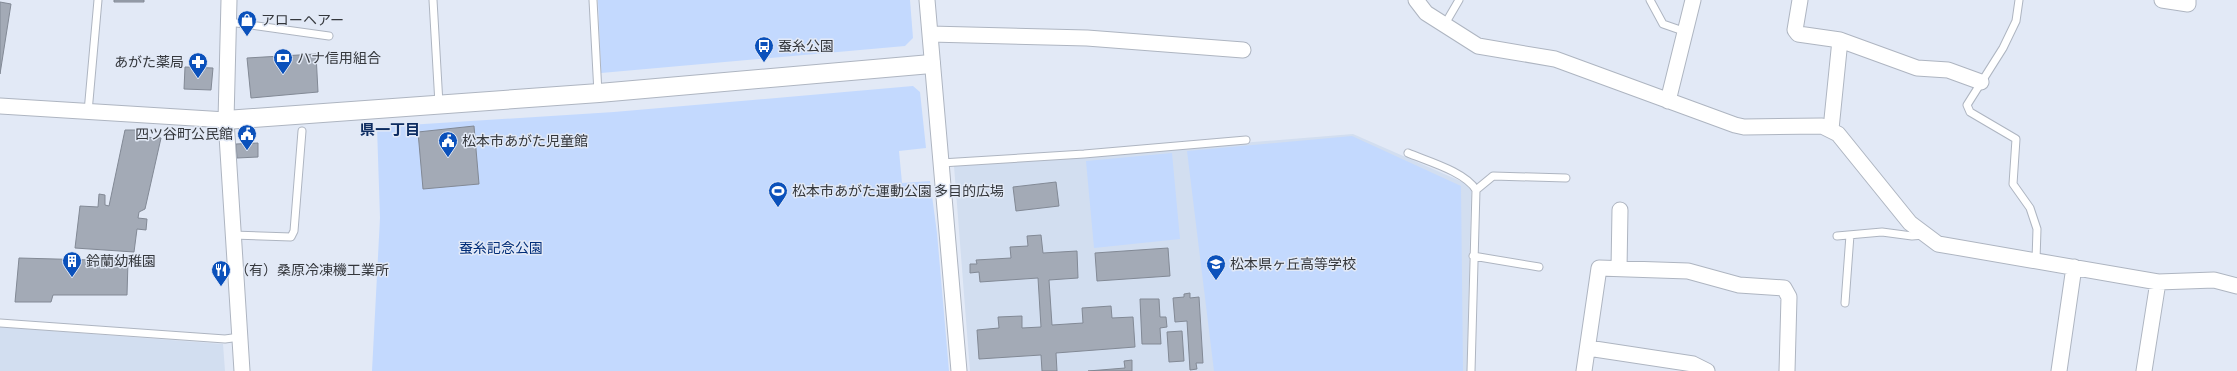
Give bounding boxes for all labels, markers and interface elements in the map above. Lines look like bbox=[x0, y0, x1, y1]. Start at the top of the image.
shop icon: アローヘアー bbox=[236, 9, 258, 37]
place label: アローヘアー bbox=[261, 12, 344, 28]
bus stop icon: 蚕糸公園 bbox=[753, 35, 775, 63]
place label: 蚕糸公園 bbox=[778, 38, 834, 54]
bank icon: ハナ信用組合 bbox=[272, 47, 294, 75]
place label: ハナ信用組合 bbox=[297, 50, 381, 66]
pharmacy icon: あがた薬局 bbox=[187, 51, 209, 79]
place label: あがた薬局 bbox=[114, 54, 184, 70]
district label: 県一丁目 bbox=[360, 121, 420, 138]
public building icon: 四ツ谷町公民館 bbox=[236, 123, 258, 151]
place label: 四ツ谷町公民館 bbox=[135, 126, 233, 142]
public building icon: 松本市あがた児童館 bbox=[437, 130, 459, 158]
place label: 松本市あがた児童館 bbox=[462, 133, 588, 149]
sports icon: 松本市あがた運動公園 多目的広場 bbox=[767, 180, 789, 208]
place label: 松本市あがた運動公園 多目的広場 bbox=[792, 183, 1004, 199]
park label: 蚕糸記念公園 bbox=[459, 240, 543, 256]
building icon: 鈴蘭幼稚園 bbox=[61, 250, 83, 278]
place label: 鈴蘭幼稚園 bbox=[86, 253, 156, 269]
school or university icon: 松本県ヶ丘高等学校 bbox=[1205, 253, 1227, 281]
place label: 松本県ヶ丘高等学校 bbox=[1230, 256, 1356, 272]
restaurant icon: （有）桑原冷凍機工業所 bbox=[210, 259, 232, 287]
place label: （有）桑原冷凍機工業所 bbox=[235, 262, 389, 278]

